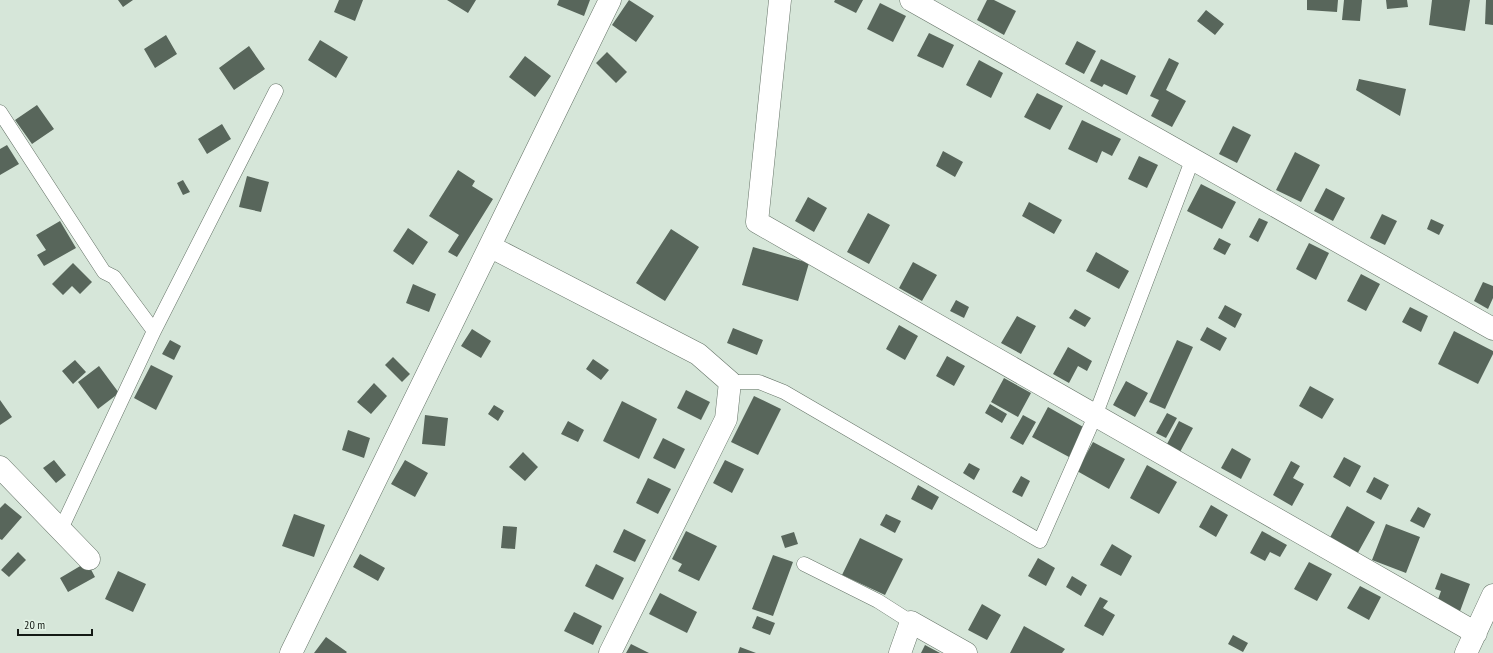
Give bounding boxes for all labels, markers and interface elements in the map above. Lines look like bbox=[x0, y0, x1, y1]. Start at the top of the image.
scale bar bbox=[18, 611, 92, 637]
text: 20 m bbox=[24, 617, 45, 632]

